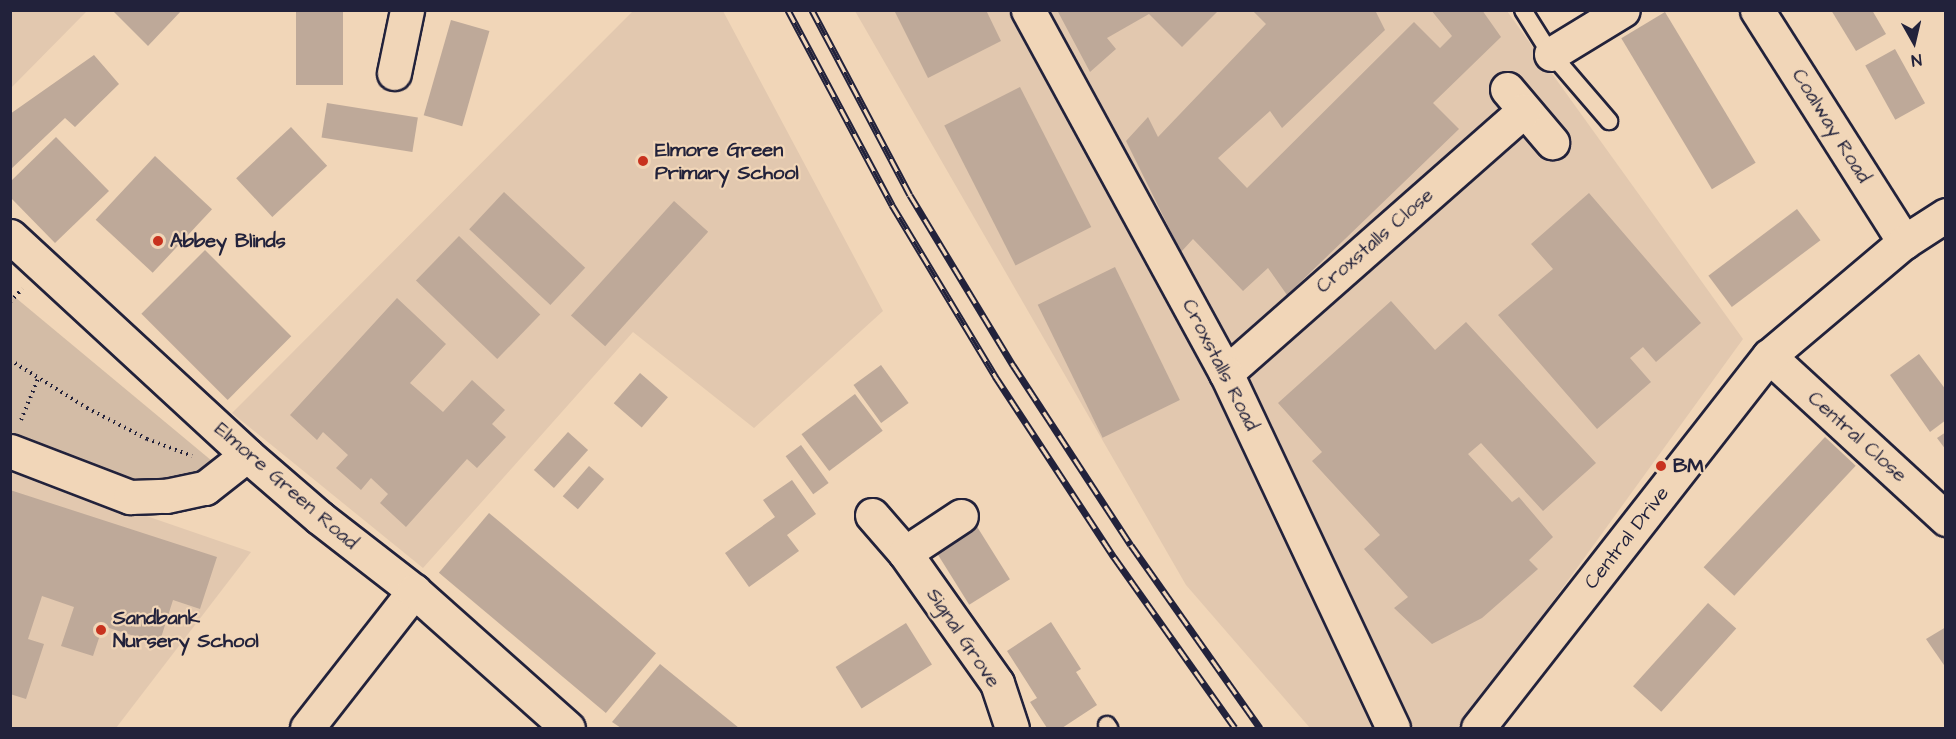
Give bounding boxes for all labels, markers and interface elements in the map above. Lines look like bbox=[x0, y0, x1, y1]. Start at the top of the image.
north arrow bbox=[1884, 12, 1944, 72]
text: N bbox=[1910, 48, 1923, 71]
street label: Coalway Road bbox=[1786, 65, 1876, 187]
place label: Elmore Green Primary School bbox=[655, 138, 799, 185]
marker: Elmore Green Primary School bbox=[636, 154, 650, 168]
street label: Croxstalls Close bbox=[1311, 183, 1439, 299]
place label: Abbey Blinds bbox=[170, 229, 286, 253]
marker: Abbey Blinds bbox=[151, 234, 165, 248]
street label: Croxstalls Road bbox=[1177, 295, 1263, 435]
street label: Central Close bbox=[1803, 386, 1911, 488]
street label: Elmore Green Road bbox=[209, 417, 363, 555]
place label: BM bbox=[1673, 454, 1704, 478]
marker: BM bbox=[1654, 459, 1668, 473]
street label: Central Drive bbox=[1579, 482, 1675, 594]
street label: Signal Grove bbox=[921, 584, 1005, 692]
place label: Sandbank Nursery School bbox=[113, 606, 259, 653]
marker: Sandbank Nursery School bbox=[94, 623, 108, 637]

